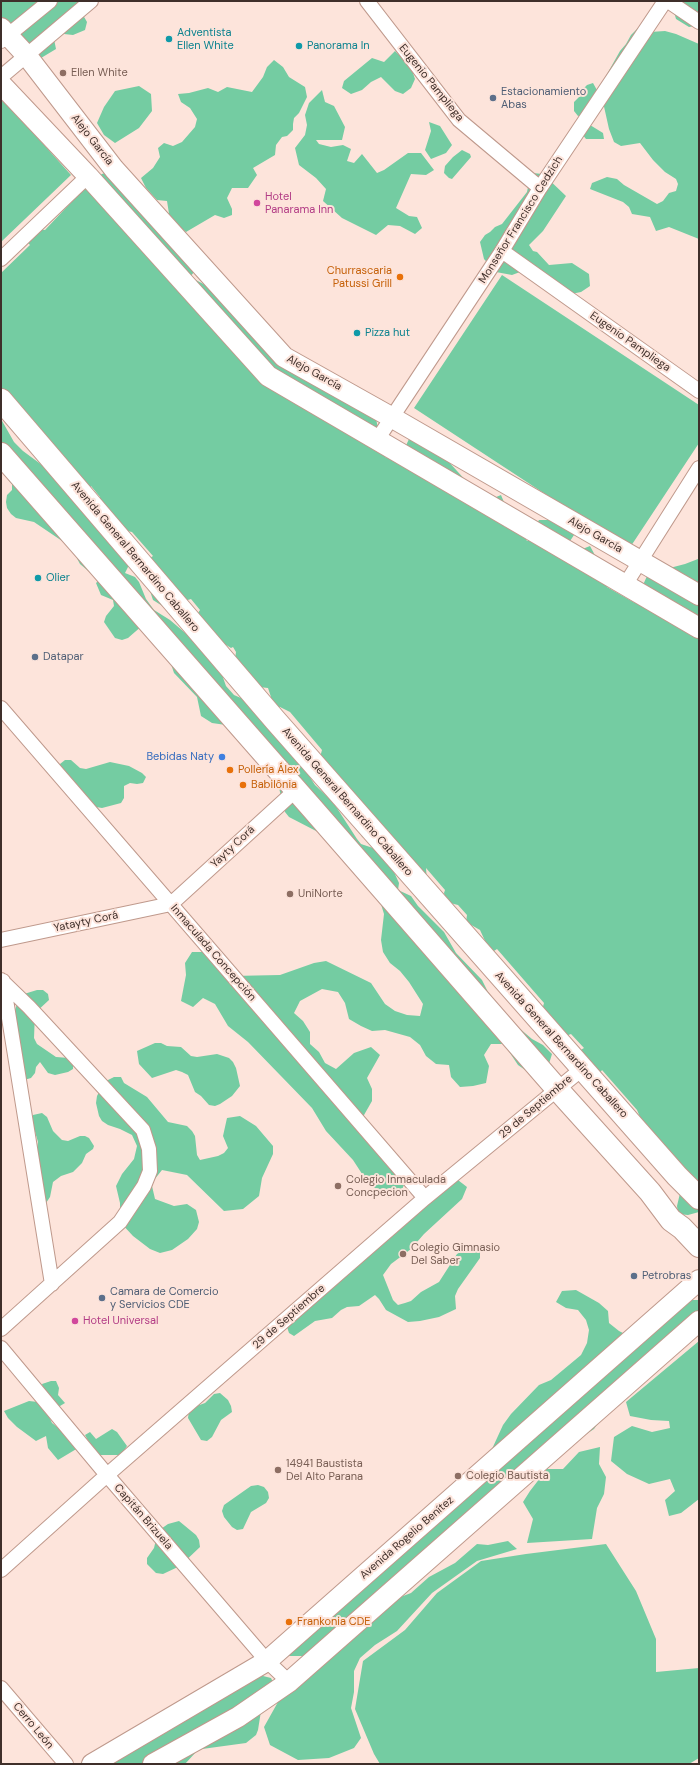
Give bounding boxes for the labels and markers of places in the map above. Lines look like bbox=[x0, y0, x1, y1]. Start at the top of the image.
place label: Adventista Ellen White bbox=[177, 26, 234, 52]
marker: Adventista Ellen White bbox=[164, 34, 174, 44]
place label: Panorama In bbox=[307, 39, 370, 53]
marker: Panorama In bbox=[294, 41, 304, 51]
place label: Ellen White bbox=[71, 66, 128, 80]
marker: Ellen White bbox=[58, 68, 68, 78]
place label: Estacionamiento Abas bbox=[501, 85, 586, 111]
marker: Estacionamiento Abas bbox=[488, 93, 498, 103]
place label: Hotel Panarama Inn bbox=[265, 190, 333, 216]
marker: Hotel Panarama Inn bbox=[252, 198, 262, 208]
place label: Churrascaria Patussi Grill bbox=[327, 264, 392, 290]
marker: Churrascaria Patussi Grill bbox=[395, 272, 405, 282]
place label: Pizza hut bbox=[365, 326, 410, 340]
marker: Pizza hut bbox=[352, 328, 362, 338]
place label: Olier bbox=[46, 571, 70, 585]
marker: Olier bbox=[33, 573, 43, 583]
place label: Datapar bbox=[43, 650, 84, 664]
marker: Datapar bbox=[30, 652, 40, 662]
place label: Bebidas Naty bbox=[146, 750, 214, 764]
marker: Bebidas Naty bbox=[217, 752, 227, 762]
place label: Pollería Álex bbox=[238, 763, 298, 777]
marker: Pollería Álex bbox=[225, 765, 235, 775]
place label: Babilônia bbox=[251, 778, 297, 792]
marker: Babilônia bbox=[238, 780, 248, 790]
place label: UniNorte bbox=[298, 887, 343, 901]
marker: UniNorte bbox=[285, 889, 295, 899]
place label: Colegio Inmaculada Concpecion bbox=[346, 1173, 446, 1199]
marker: Colegio Inmaculada Concpecion bbox=[333, 1181, 343, 1191]
place label: Colegio Gimnasio Del Saber bbox=[411, 1241, 500, 1267]
marker: Colegio Gimnasio Del Saber bbox=[398, 1249, 408, 1259]
place label: Petrobras bbox=[642, 1269, 691, 1283]
marker: Petrobras bbox=[629, 1271, 639, 1281]
place label: Camara de Comercio y Servicios CDE bbox=[110, 1285, 218, 1311]
marker: Camara de Comercio y Servicios CDE bbox=[97, 1293, 107, 1303]
place label: Hotel Universal bbox=[83, 1314, 159, 1328]
marker: Hotel Universal bbox=[70, 1316, 80, 1326]
place label: 14941 Baustista Del Alto Parana bbox=[286, 1457, 363, 1483]
marker: 14941 Baustista Del Alto Parana bbox=[273, 1465, 283, 1475]
place label: Colegio Bautista bbox=[466, 1469, 549, 1483]
marker: Colegio Bautista bbox=[453, 1471, 463, 1481]
place label: Frankonia CDE bbox=[297, 1615, 370, 1629]
marker: Frankonia CDE bbox=[284, 1617, 294, 1627]

